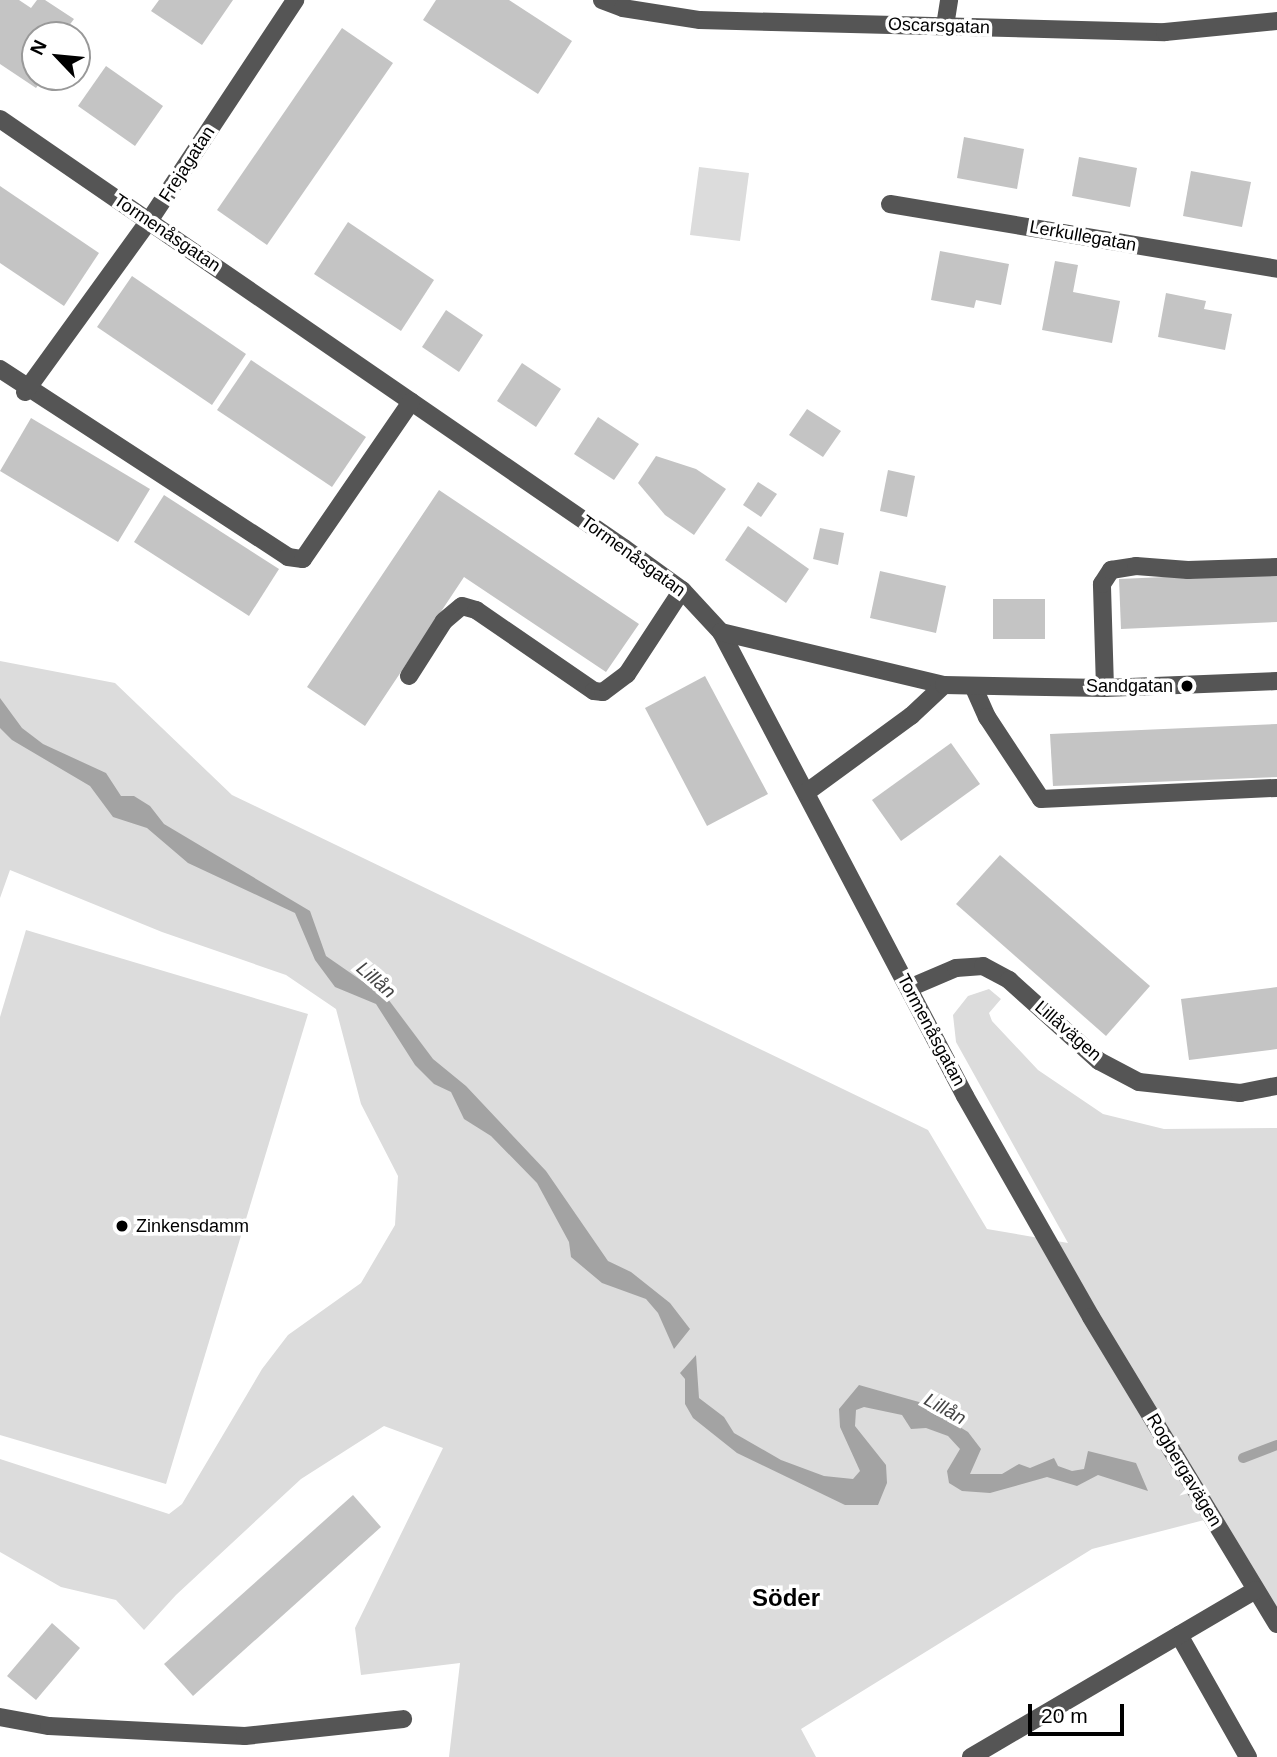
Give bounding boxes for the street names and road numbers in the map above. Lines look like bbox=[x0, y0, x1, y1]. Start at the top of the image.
street label: Oscarsgatan bbox=[888, 13, 990, 39]
street label: Frejagatan bbox=[155, 122, 219, 206]
street label: Tormenåsgatan bbox=[110, 189, 224, 277]
street label: Lerkullegatan bbox=[1028, 216, 1138, 256]
street label: Tormenåsgatan bbox=[576, 511, 690, 601]
street label: Tormenåsgatan bbox=[892, 970, 970, 1090]
street label: Lillåvägen bbox=[1030, 996, 1106, 1066]
street label: Rogbergavägen bbox=[1142, 1410, 1226, 1530]

